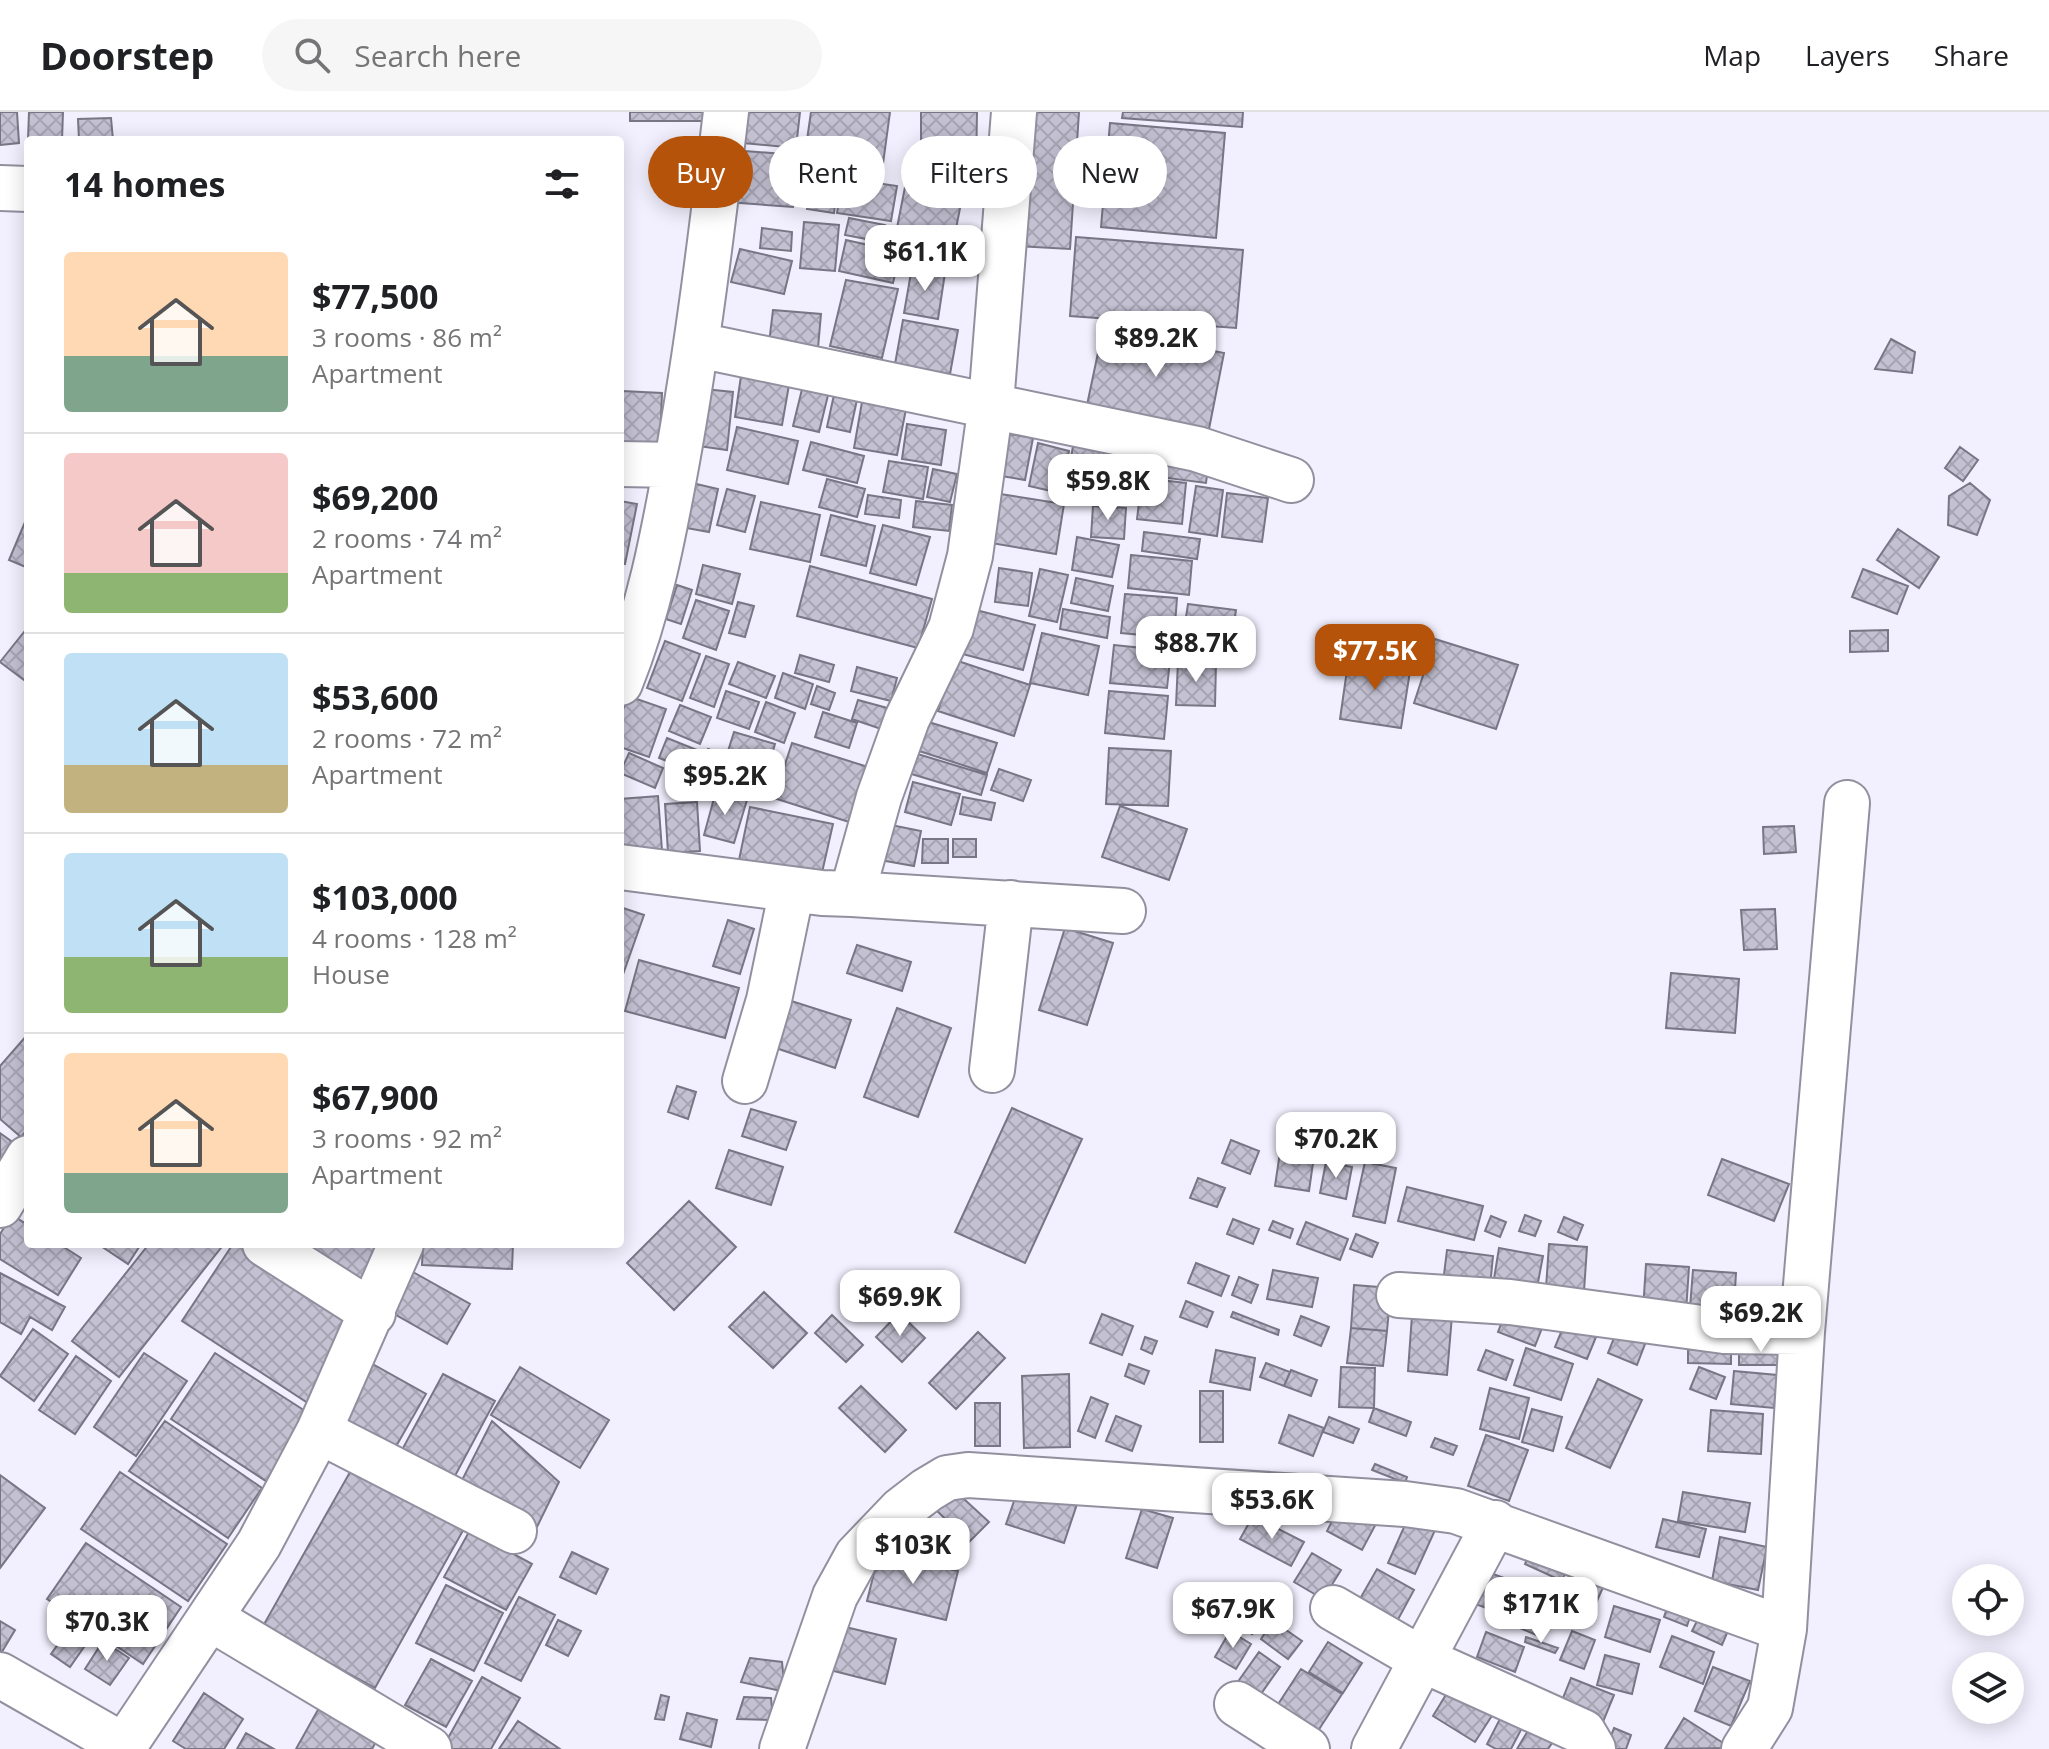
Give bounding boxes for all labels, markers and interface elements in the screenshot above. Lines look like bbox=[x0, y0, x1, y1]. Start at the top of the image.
search box bbox=[262, 19, 822, 91]
text: Doorstep bbox=[40, 29, 214, 81]
icon: search bbox=[290, 33, 334, 77]
text: Search here bbox=[354, 35, 521, 76]
text: Map bbox=[1703, 36, 1761, 74]
text: Layers bbox=[1805, 36, 1890, 74]
text: Share bbox=[1934, 36, 2009, 74]
chip: Buy bbox=[648, 136, 753, 208]
chip: Rent bbox=[769, 136, 885, 208]
chip: Filters bbox=[901, 136, 1037, 208]
chip: New bbox=[1053, 136, 1167, 208]
text: 14 homes bbox=[64, 161, 225, 207]
icon: filters bbox=[540, 162, 584, 206]
pin: $61.1K bbox=[860, 225, 990, 293]
text: $61.1K bbox=[883, 233, 967, 269]
text: $77,500 bbox=[312, 273, 438, 319]
icon: home bbox=[128, 284, 224, 380]
pin: $89.2K bbox=[1091, 311, 1221, 379]
text: 3 rooms · 86 m² bbox=[312, 319, 502, 355]
text: $89.2K bbox=[1114, 319, 1198, 355]
text: Apartment bbox=[312, 355, 443, 391]
pin: $59.8K bbox=[1043, 454, 1173, 522]
text: $59.8K bbox=[1066, 462, 1150, 498]
text: $69,200 bbox=[312, 474, 438, 520]
icon: home bbox=[128, 485, 224, 581]
text: 2 rooms · 74 m² bbox=[312, 520, 502, 556]
text: Apartment bbox=[312, 556, 443, 592]
pin: $88.7K bbox=[1131, 616, 1261, 684]
text: $88.7K bbox=[1154, 624, 1238, 660]
pin: $77.5K bbox=[1310, 624, 1440, 692]
text: $77.5K bbox=[1333, 632, 1417, 668]
text: $53,600 bbox=[312, 674, 438, 720]
icon: home bbox=[128, 685, 224, 781]
text: 2 rooms · 72 m² bbox=[312, 720, 502, 756]
pin: $95.2K bbox=[660, 749, 790, 817]
text: Apartment bbox=[312, 756, 443, 792]
text: $95.2K bbox=[683, 757, 767, 793]
text: $103,000 bbox=[312, 874, 458, 920]
icon: home bbox=[128, 885, 224, 981]
text: 4 rooms · 128 m² bbox=[312, 920, 517, 956]
text: House bbox=[312, 956, 390, 992]
text: $67,900 bbox=[312, 1074, 438, 1120]
icon: home bbox=[128, 1085, 224, 1181]
pin: $70.2K bbox=[1271, 1112, 1401, 1180]
text: 3 rooms · 92 m² bbox=[312, 1120, 502, 1156]
text: $70.2K bbox=[1294, 1120, 1378, 1156]
text: Apartment bbox=[312, 1156, 443, 1192]
pin: $69.9K bbox=[835, 1270, 965, 1338]
text: $69.9K bbox=[858, 1278, 942, 1314]
pin: $69.2K bbox=[1696, 1286, 1826, 1354]
text: $69.2K bbox=[1719, 1294, 1803, 1330]
pin: $53.6K bbox=[1207, 1473, 1337, 1541]
text: $53.6K bbox=[1230, 1481, 1314, 1517]
pin: $103K bbox=[857, 1518, 969, 1586]
text: $103K bbox=[875, 1526, 951, 1562]
map controls bbox=[1952, 1564, 2024, 1724]
button: locate bbox=[1952, 1564, 2024, 1636]
pin: $171K bbox=[1485, 1577, 1597, 1645]
pin: $67.9K bbox=[1168, 1582, 1298, 1650]
text: $171K bbox=[1503, 1585, 1579, 1621]
text: $67.9K bbox=[1191, 1590, 1275, 1626]
pin: $70.3K bbox=[42, 1595, 172, 1663]
text: $70.3K bbox=[65, 1603, 149, 1639]
button: layers bbox=[1952, 1652, 2024, 1724]

